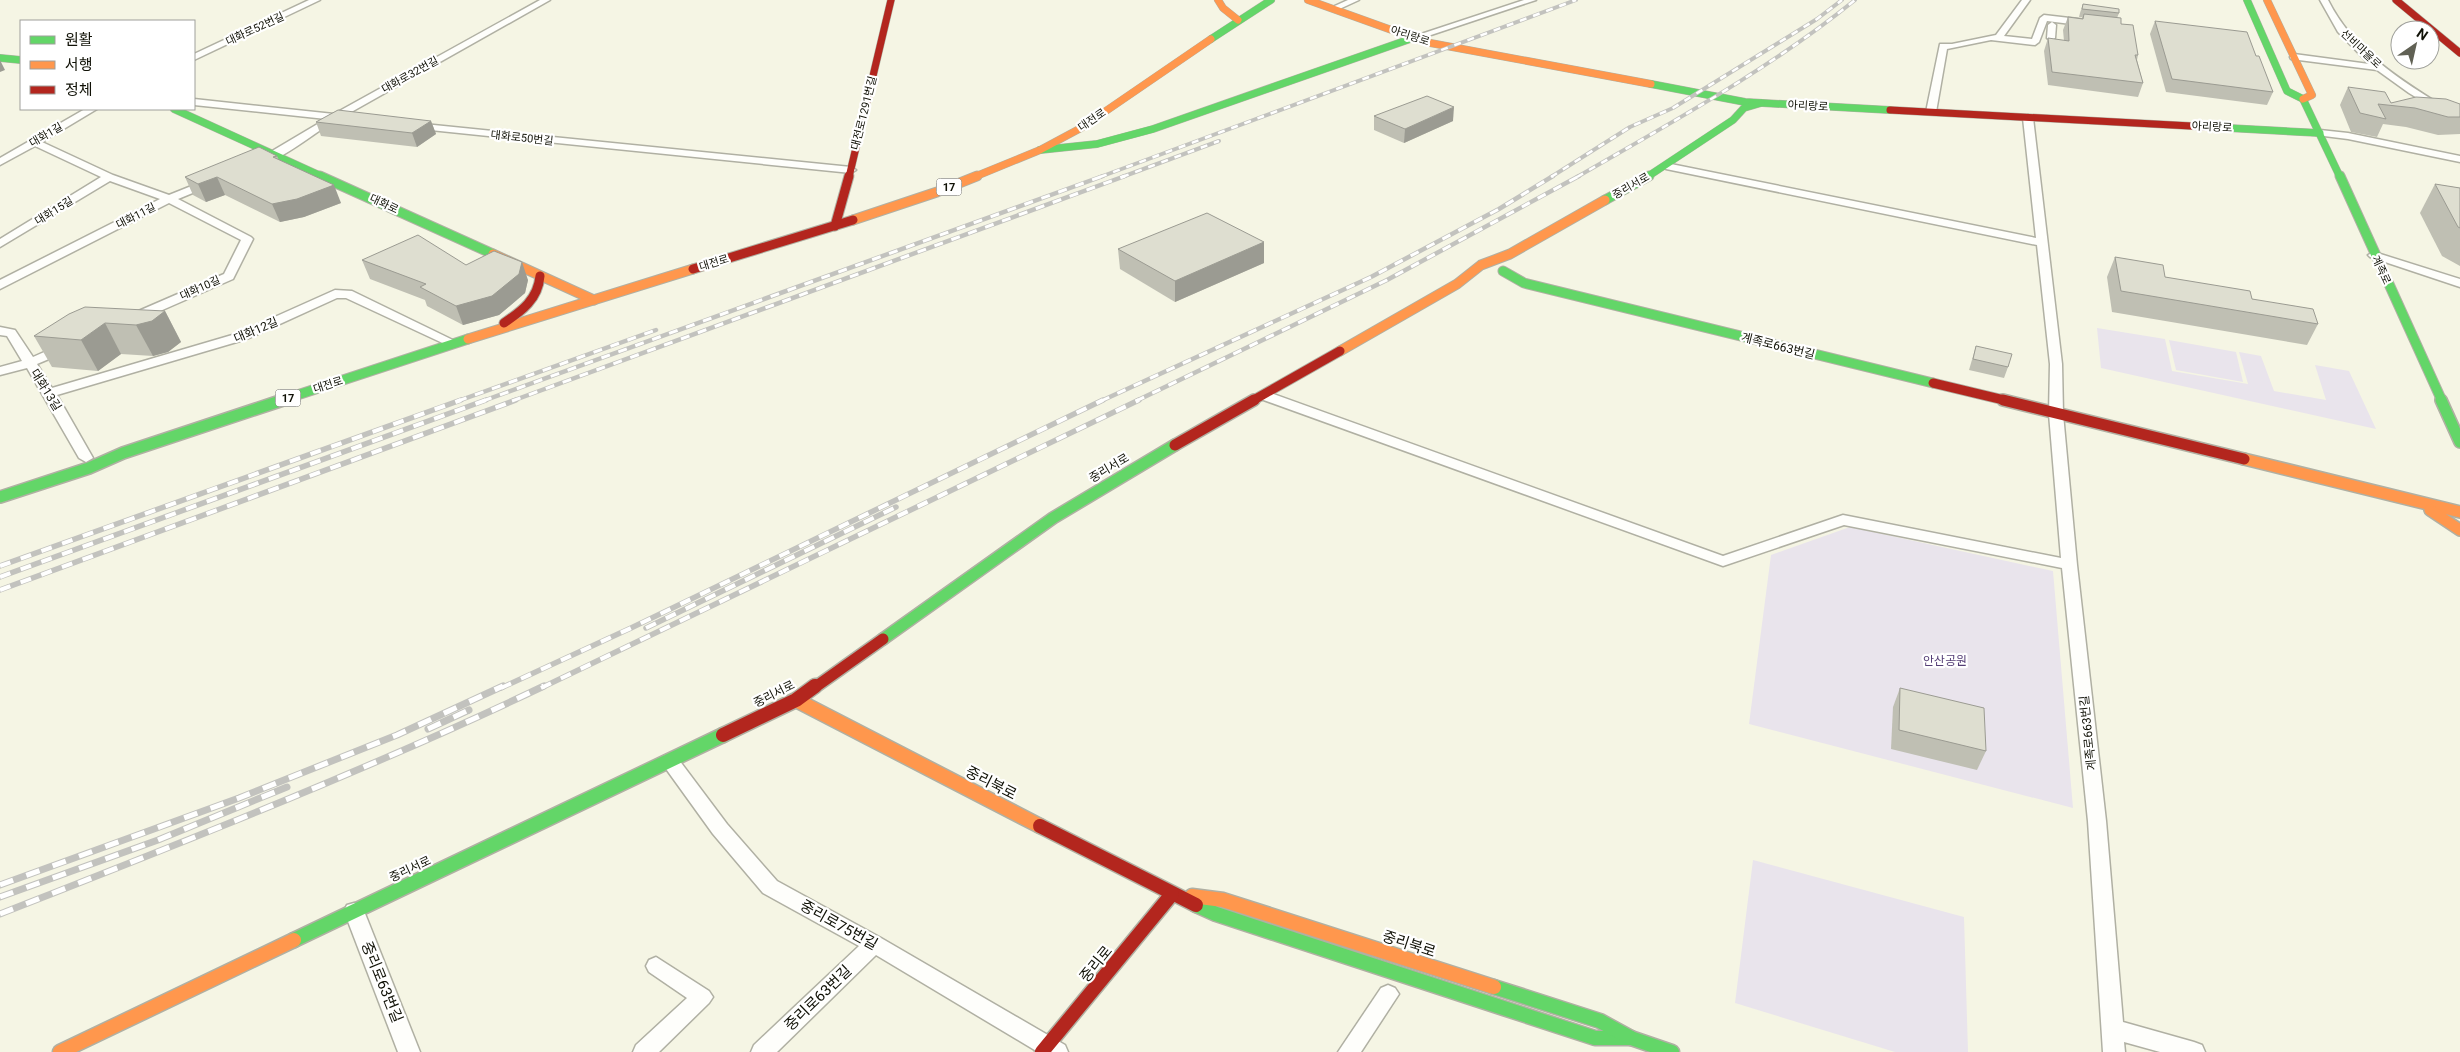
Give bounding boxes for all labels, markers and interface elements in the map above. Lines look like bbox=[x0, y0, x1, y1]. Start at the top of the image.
street label: 대화로52번길 bbox=[224, 10, 286, 48]
legend bbox=[20, 20, 195, 110]
north arrow bbox=[2390, 20, 2440, 70]
street label: 아리랑로 bbox=[1389, 24, 1431, 48]
text: N bbox=[2414, 25, 2431, 44]
street label: 선비마을로 bbox=[2338, 27, 2384, 71]
text: 원활 bbox=[65, 31, 93, 49]
street label: 대화로32번길 bbox=[379, 54, 441, 96]
text: 서행 bbox=[65, 56, 93, 74]
street label: 대전로1291번길 bbox=[849, 75, 879, 151]
text: 정체 bbox=[65, 81, 93, 99]
street label: 아리랑로 bbox=[1787, 98, 1829, 114]
street label: 대전로 bbox=[1076, 106, 1108, 134]
street label: 아리랑로 bbox=[2191, 119, 2233, 135]
street label: 대화1길 bbox=[27, 120, 65, 150]
street label: 대화로50번길 bbox=[490, 128, 554, 148]
street label: 중리서로 bbox=[1610, 170, 1652, 202]
road number: 17 bbox=[936, 178, 962, 196]
street label: 대화로 bbox=[367, 192, 401, 216]
street label: 대화15길 bbox=[32, 194, 76, 228]
street label: 대화11길 bbox=[114, 201, 158, 231]
street label: 대전로 bbox=[698, 252, 730, 274]
street label: 계족로 bbox=[2369, 253, 2393, 287]
street label: 대화10길 bbox=[178, 273, 222, 303]
street label: 대화12길 bbox=[232, 314, 280, 346]
street label: 계족로663번길 bbox=[1740, 330, 1816, 362]
street label: 대화13길 bbox=[28, 367, 64, 413]
street label: 대전로 bbox=[312, 374, 344, 396]
road number: 17 bbox=[276, 389, 300, 406]
street label: 중리서로 bbox=[1086, 451, 1132, 485]
park label: 안산공원 bbox=[1923, 654, 1967, 668]
street label: 중리서로 bbox=[751, 678, 797, 710]
street label: 계족로663번길 bbox=[2077, 695, 2099, 771]
street label: 중리북로 bbox=[962, 762, 1020, 804]
street label: 중리서로 bbox=[387, 853, 433, 885]
street label: 중리로75번길 bbox=[797, 896, 881, 954]
street label: 중리북로 bbox=[1380, 927, 1438, 961]
street label: 중리로63번길 bbox=[358, 939, 406, 1025]
street label: 중리로 bbox=[1076, 942, 1116, 986]
street label: 중리로63번길 bbox=[781, 962, 855, 1034]

